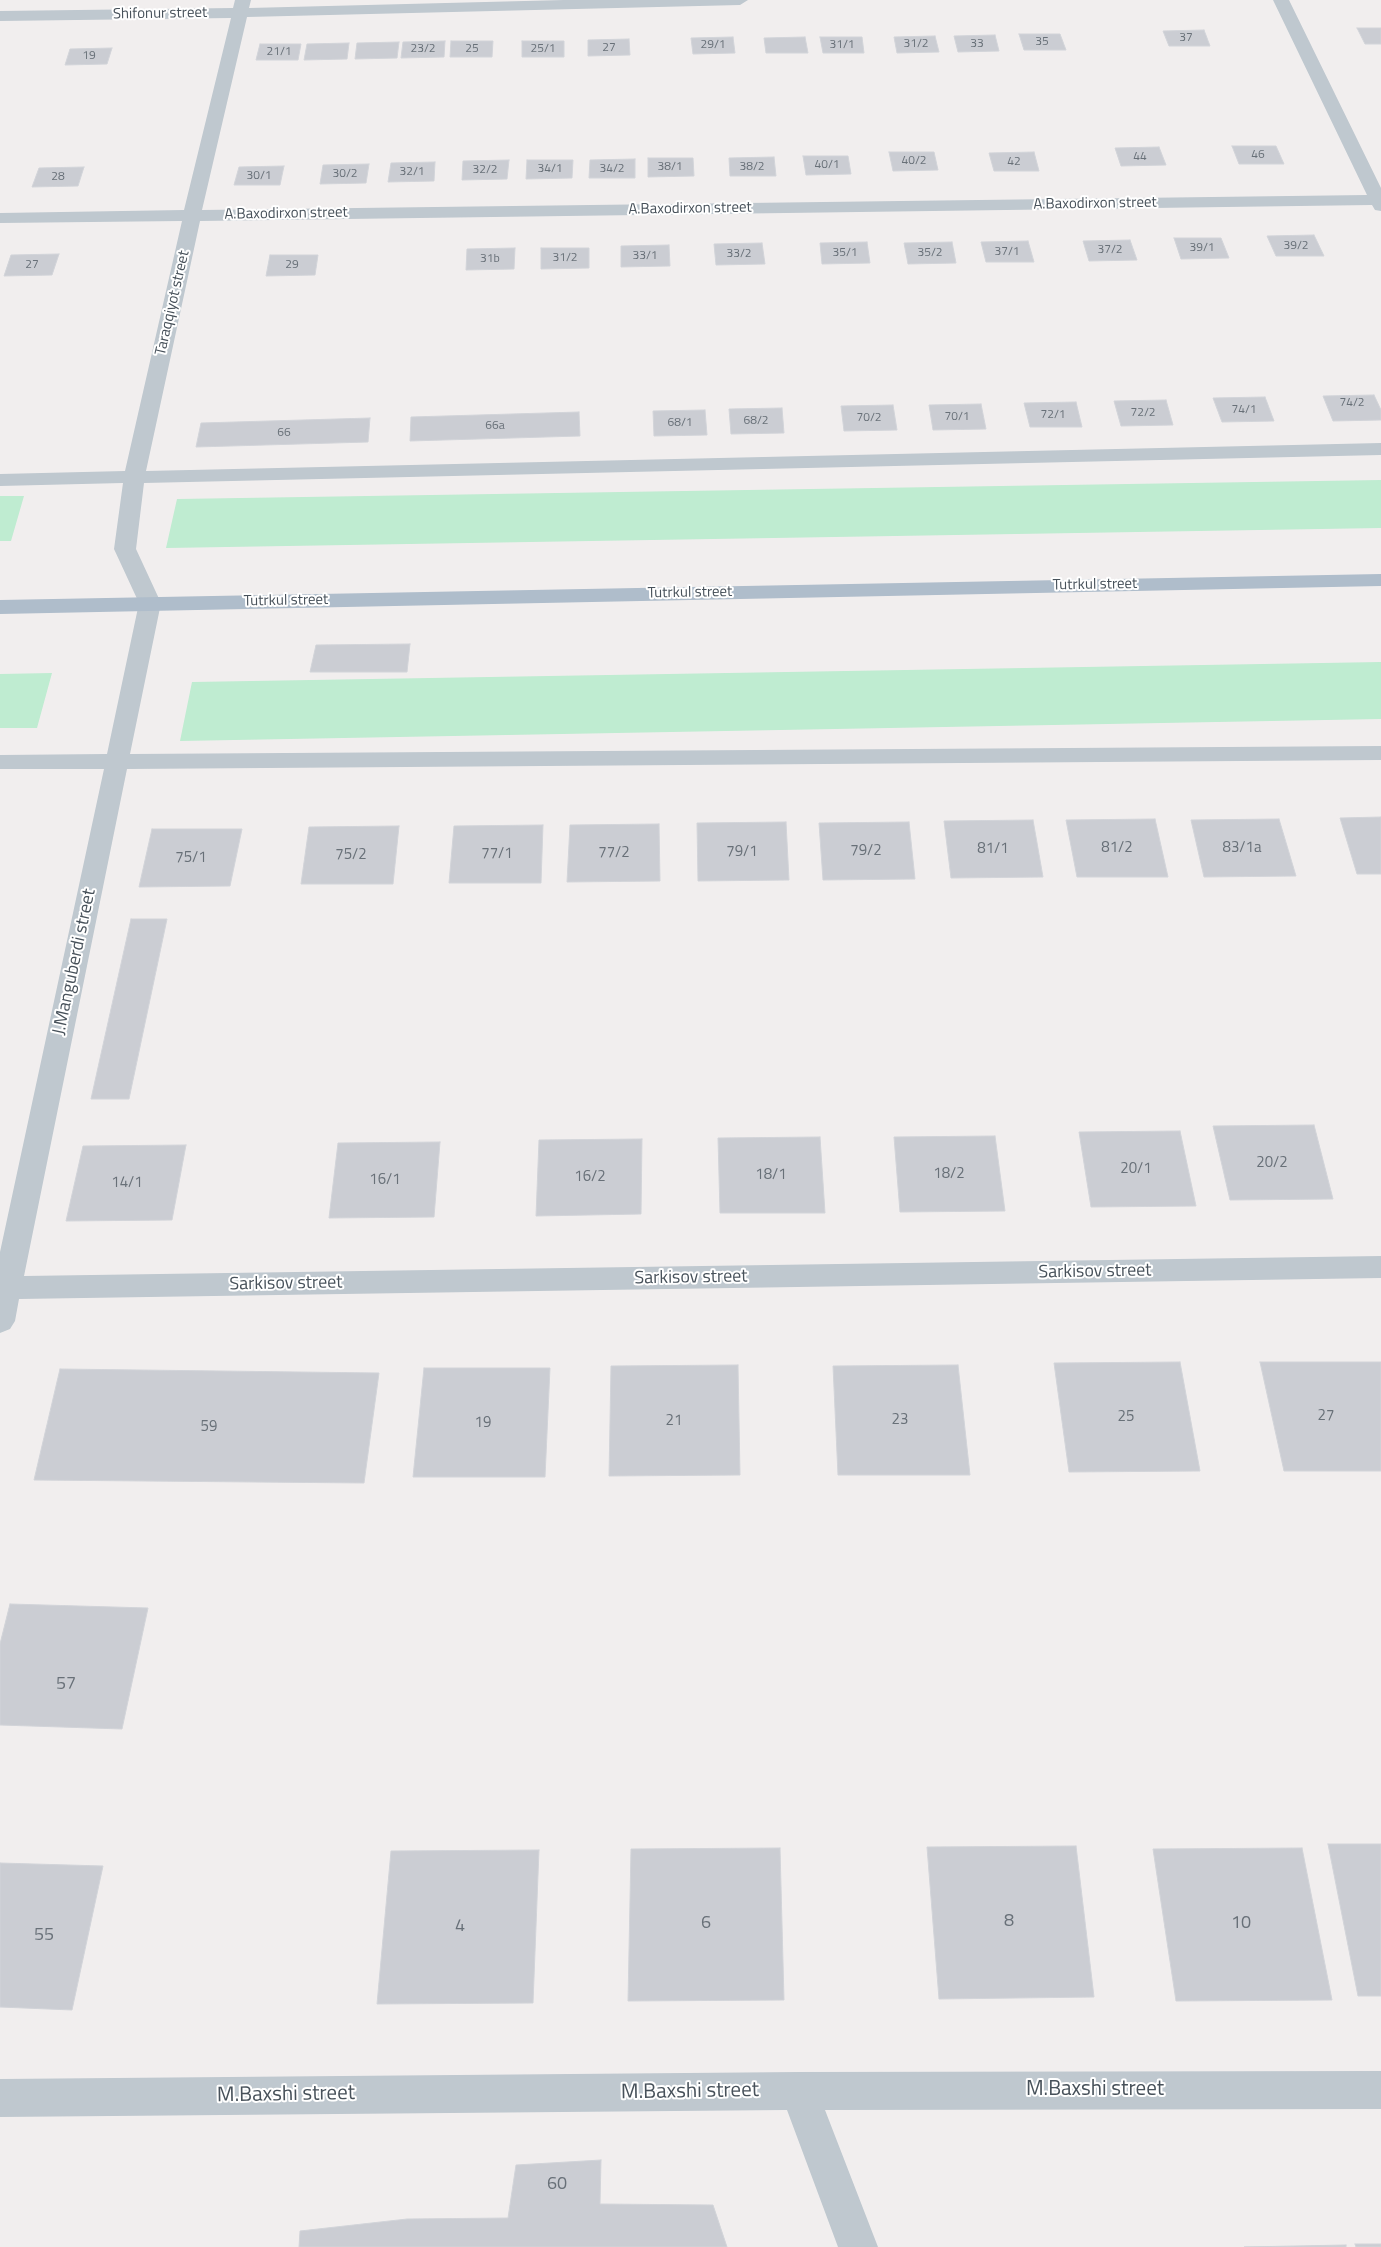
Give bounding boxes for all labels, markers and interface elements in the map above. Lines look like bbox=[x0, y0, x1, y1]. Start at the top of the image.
street label: Shifonur street bbox=[113, 4, 207, 24]
house number: 37 bbox=[1179, 31, 1193, 45]
house number: 35 bbox=[1035, 35, 1049, 49]
house number: 31/2 bbox=[903, 37, 929, 51]
house number: 33 bbox=[970, 37, 984, 51]
house number: 29/1 bbox=[700, 38, 726, 52]
house number: 31/1 bbox=[829, 38, 855, 52]
house number: 27 bbox=[602, 41, 616, 55]
house number: 23/2 bbox=[410, 42, 436, 56]
house number: 25 bbox=[465, 42, 479, 56]
house number: 25/1 bbox=[530, 42, 556, 56]
house number: 21/1 bbox=[266, 45, 292, 59]
house number: 19 bbox=[82, 49, 96, 63]
house number: 46 bbox=[1251, 148, 1265, 162]
house number: 44 bbox=[1133, 150, 1147, 164]
house number: 40/2 bbox=[901, 154, 927, 168]
house number: 42 bbox=[1007, 155, 1021, 169]
house number: 40/1 bbox=[814, 158, 840, 172]
house number: 38/1 bbox=[657, 160, 683, 174]
house number: 38/2 bbox=[739, 160, 765, 174]
house number: 34/1 bbox=[537, 162, 563, 176]
house number: 34/2 bbox=[599, 162, 625, 176]
house number: 32/2 bbox=[472, 163, 498, 177]
house number: 32/1 bbox=[399, 165, 425, 179]
house number: 30/2 bbox=[332, 167, 358, 181]
house number: 30/1 bbox=[246, 169, 272, 183]
house number: 28 bbox=[51, 170, 65, 184]
street label: A.Baxodirxon street bbox=[1033, 194, 1157, 214]
street label: A.Baxodirxon street bbox=[628, 199, 752, 219]
street label: A.Baxodirxon street bbox=[224, 204, 348, 224]
house number: 39/2 bbox=[1283, 239, 1309, 253]
house number: 39/1 bbox=[1189, 241, 1215, 255]
house number: 37/2 bbox=[1097, 243, 1123, 257]
house number: 37/1 bbox=[994, 245, 1020, 259]
house number: 35/1 bbox=[832, 246, 858, 260]
house number: 35/2 bbox=[917, 246, 943, 260]
house number: 33/2 bbox=[726, 247, 752, 261]
street label: Taraqqiyot street bbox=[152, 249, 194, 357]
house number: 33/1 bbox=[632, 249, 658, 263]
house number: 31/2 bbox=[552, 251, 578, 265]
house number: 31b bbox=[480, 252, 500, 266]
house number: 27 bbox=[25, 258, 39, 272]
house number: 29 bbox=[285, 258, 299, 272]
house number: 74/2 bbox=[1339, 396, 1365, 410]
house number: 74/1 bbox=[1231, 403, 1257, 417]
house number: 72/2 bbox=[1130, 406, 1156, 420]
house number: 72/1 bbox=[1040, 408, 1066, 422]
house number: 70/1 bbox=[944, 410, 970, 424]
house number: 70/2 bbox=[856, 411, 882, 425]
house number: 68/2 bbox=[743, 414, 769, 428]
house number: 68/1 bbox=[667, 416, 693, 430]
house number: 66a bbox=[485, 419, 505, 433]
house number: 66 bbox=[277, 426, 291, 440]
street label: Tutrkul street bbox=[1053, 575, 1137, 595]
street label: Tutrkul street bbox=[648, 583, 732, 603]
street label: Tutrkul street bbox=[244, 591, 328, 611]
house number: 81/2 bbox=[1101, 839, 1133, 857]
house number: 83/1a bbox=[1223, 839, 1261, 857]
house number: 81/1 bbox=[977, 840, 1009, 858]
house number: 79/2 bbox=[850, 842, 882, 860]
house number: 79/1 bbox=[726, 843, 758, 861]
house number: 77/2 bbox=[598, 844, 630, 862]
house number: 77/1 bbox=[481, 845, 513, 863]
house number: 75/2 bbox=[335, 846, 367, 864]
house number: 75/1 bbox=[175, 849, 207, 867]
street label: J.Manguberdi street bbox=[49, 887, 101, 1037]
house number: 20/2 bbox=[1256, 1154, 1288, 1172]
house number: 20/1 bbox=[1120, 1160, 1152, 1178]
house number: 18/2 bbox=[933, 1165, 965, 1183]
house number: 18/1 bbox=[755, 1166, 787, 1184]
house number: 16/2 bbox=[574, 1168, 606, 1186]
house number: 16/1 bbox=[369, 1171, 401, 1189]
house number: 14/1 bbox=[111, 1174, 143, 1192]
street label: Sarkisov street bbox=[1038, 1260, 1152, 1284]
street label: Sarkisov street bbox=[634, 1266, 748, 1290]
street label: Sarkisov street bbox=[229, 1272, 343, 1296]
house number: 27 bbox=[1318, 1407, 1334, 1425]
house number: 25 bbox=[1118, 1408, 1134, 1426]
house number: 23 bbox=[892, 1411, 908, 1429]
house number: 21 bbox=[666, 1412, 682, 1430]
house number: 19 bbox=[475, 1414, 491, 1432]
house number: 59 bbox=[201, 1418, 217, 1436]
house number: 57 bbox=[56, 1674, 76, 1696]
house number: 8 bbox=[1004, 1911, 1014, 1933]
house number: 6 bbox=[701, 1913, 711, 1935]
house number: 10 bbox=[1231, 1913, 1251, 1935]
house number: 4 bbox=[455, 1916, 465, 1938]
house number: 55 bbox=[34, 1925, 54, 1947]
street label: M.Baxshi street bbox=[1026, 2077, 1164, 2103]
street label: M.Baxshi street bbox=[621, 2078, 759, 2106]
street label: M.Baxshi street bbox=[217, 2081, 355, 2109]
house number: 60 bbox=[547, 2174, 567, 2196]

